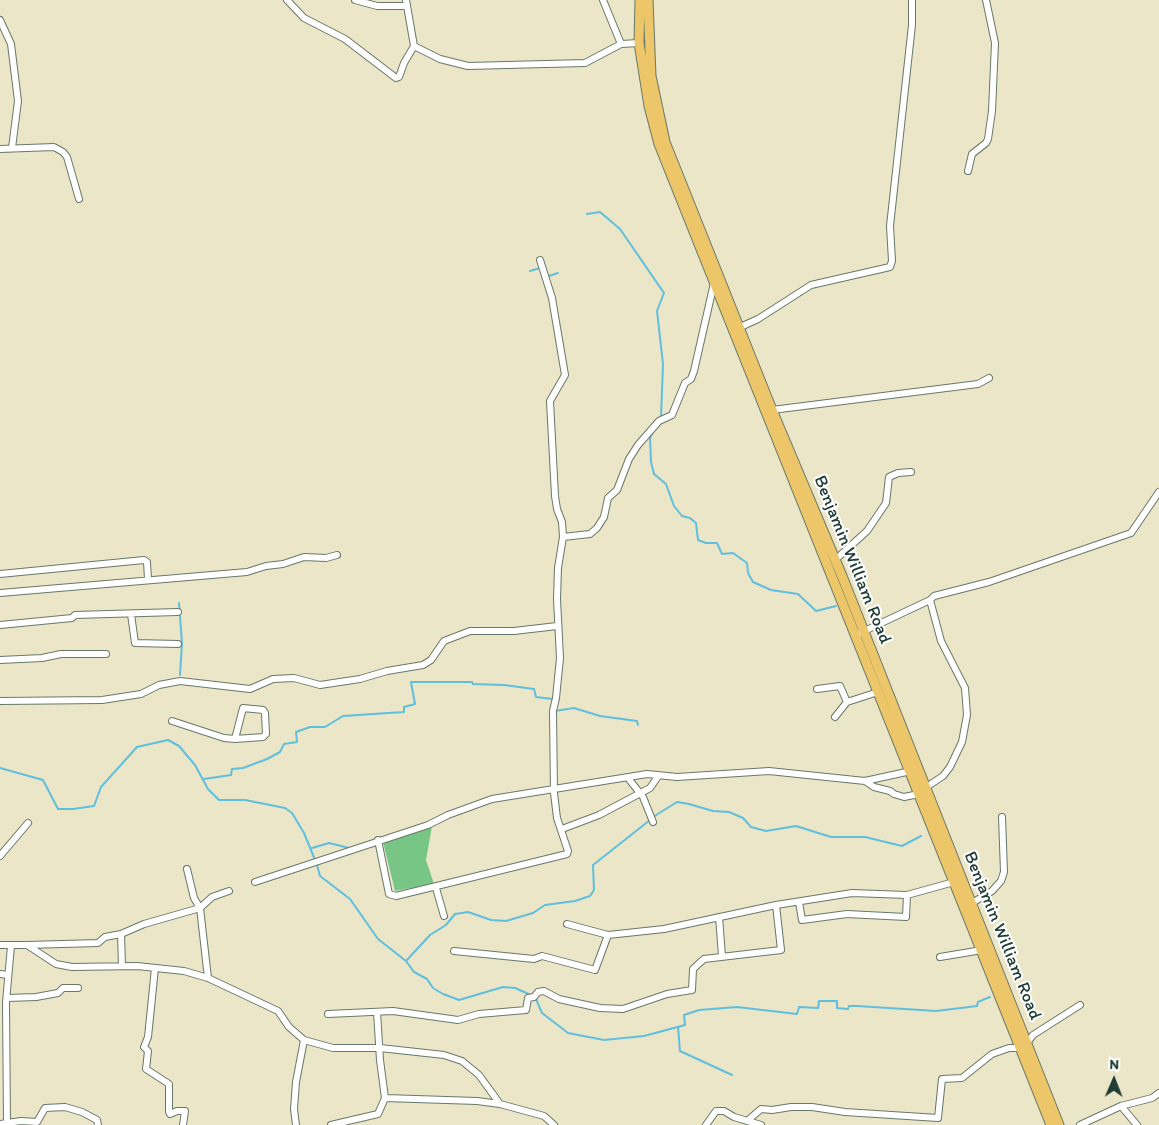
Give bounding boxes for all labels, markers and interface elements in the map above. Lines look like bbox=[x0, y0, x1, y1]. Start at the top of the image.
street label: Benjamin William Road bbox=[808, 473, 896, 647]
street label: Benjamin William Road bbox=[958, 849, 1046, 1023]
north arrow bbox=[1089, 1055, 1139, 1105]
text: N bbox=[1109, 1056, 1119, 1073]

